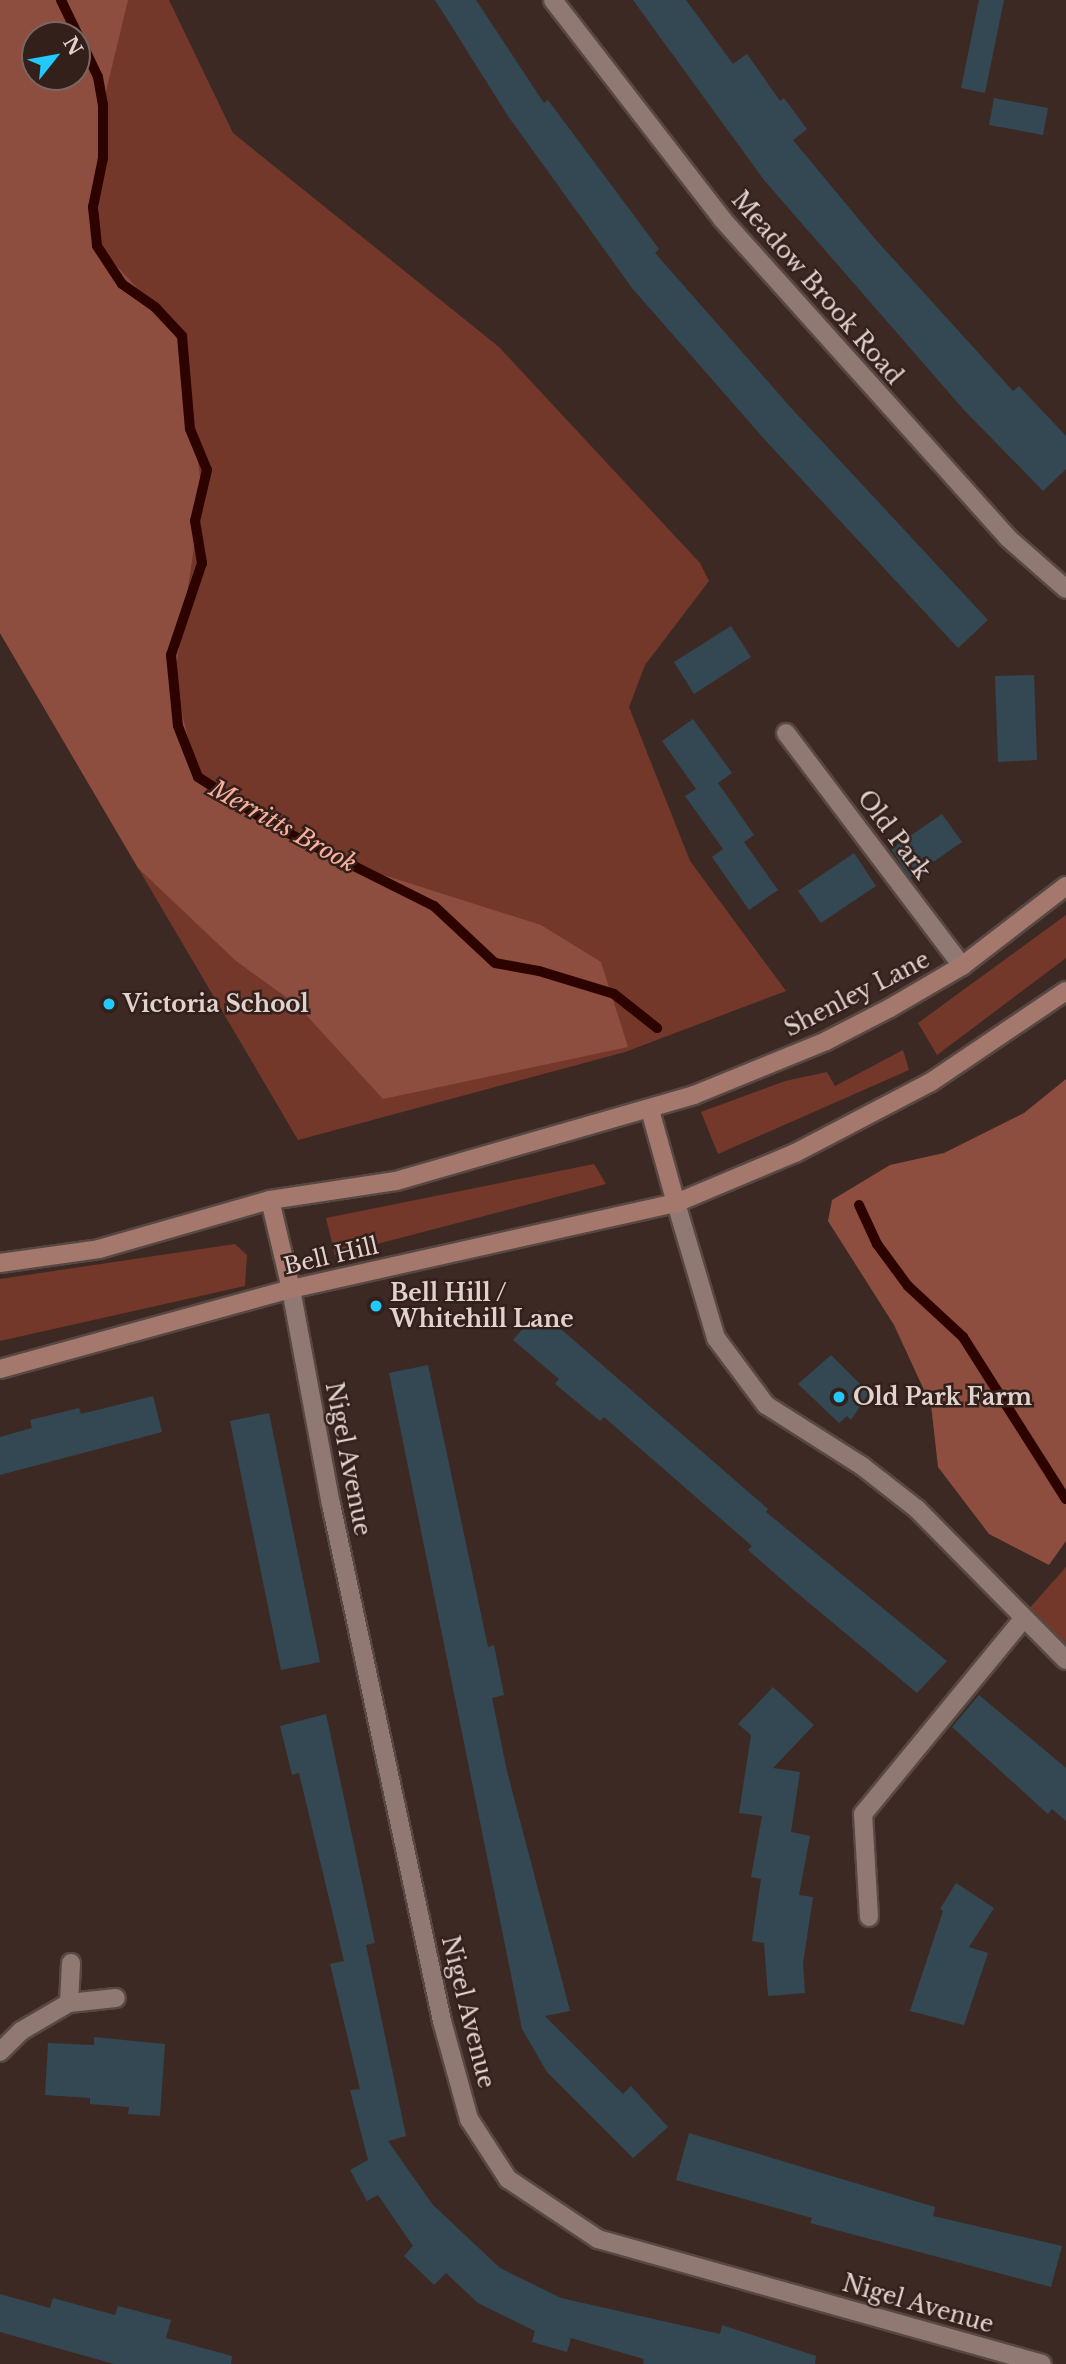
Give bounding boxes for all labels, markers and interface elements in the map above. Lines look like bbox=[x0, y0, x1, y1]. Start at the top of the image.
north arrow bbox=[21, 21, 91, 91]
text: N bbox=[58, 32, 87, 60]
street label: Meadow Brook Road bbox=[726, 186, 908, 390]
water label: Merritts Brook bbox=[205, 774, 361, 878]
street label: Old Park bbox=[852, 785, 936, 885]
street label: Shenley Lane bbox=[780, 945, 934, 1043]
place label: Victoria School bbox=[123, 990, 309, 1018]
marker: Victoria School bbox=[101, 996, 117, 1012]
street label: Bell Hill bbox=[281, 1232, 381, 1280]
place label: Bell Hill / Whitehill Lane bbox=[390, 1279, 574, 1333]
marker: Bell Hill / Whitehill Lane bbox=[368, 1298, 384, 1314]
street label: Nigel Avenue bbox=[319, 1379, 377, 1539]
place label: Old Park Farm bbox=[853, 1383, 1032, 1411]
marker: Old Park Farm bbox=[831, 1389, 847, 1405]
street label: Nigel Avenue bbox=[436, 1933, 500, 2091]
street label: Nigel Avenue bbox=[839, 2269, 997, 2339]

